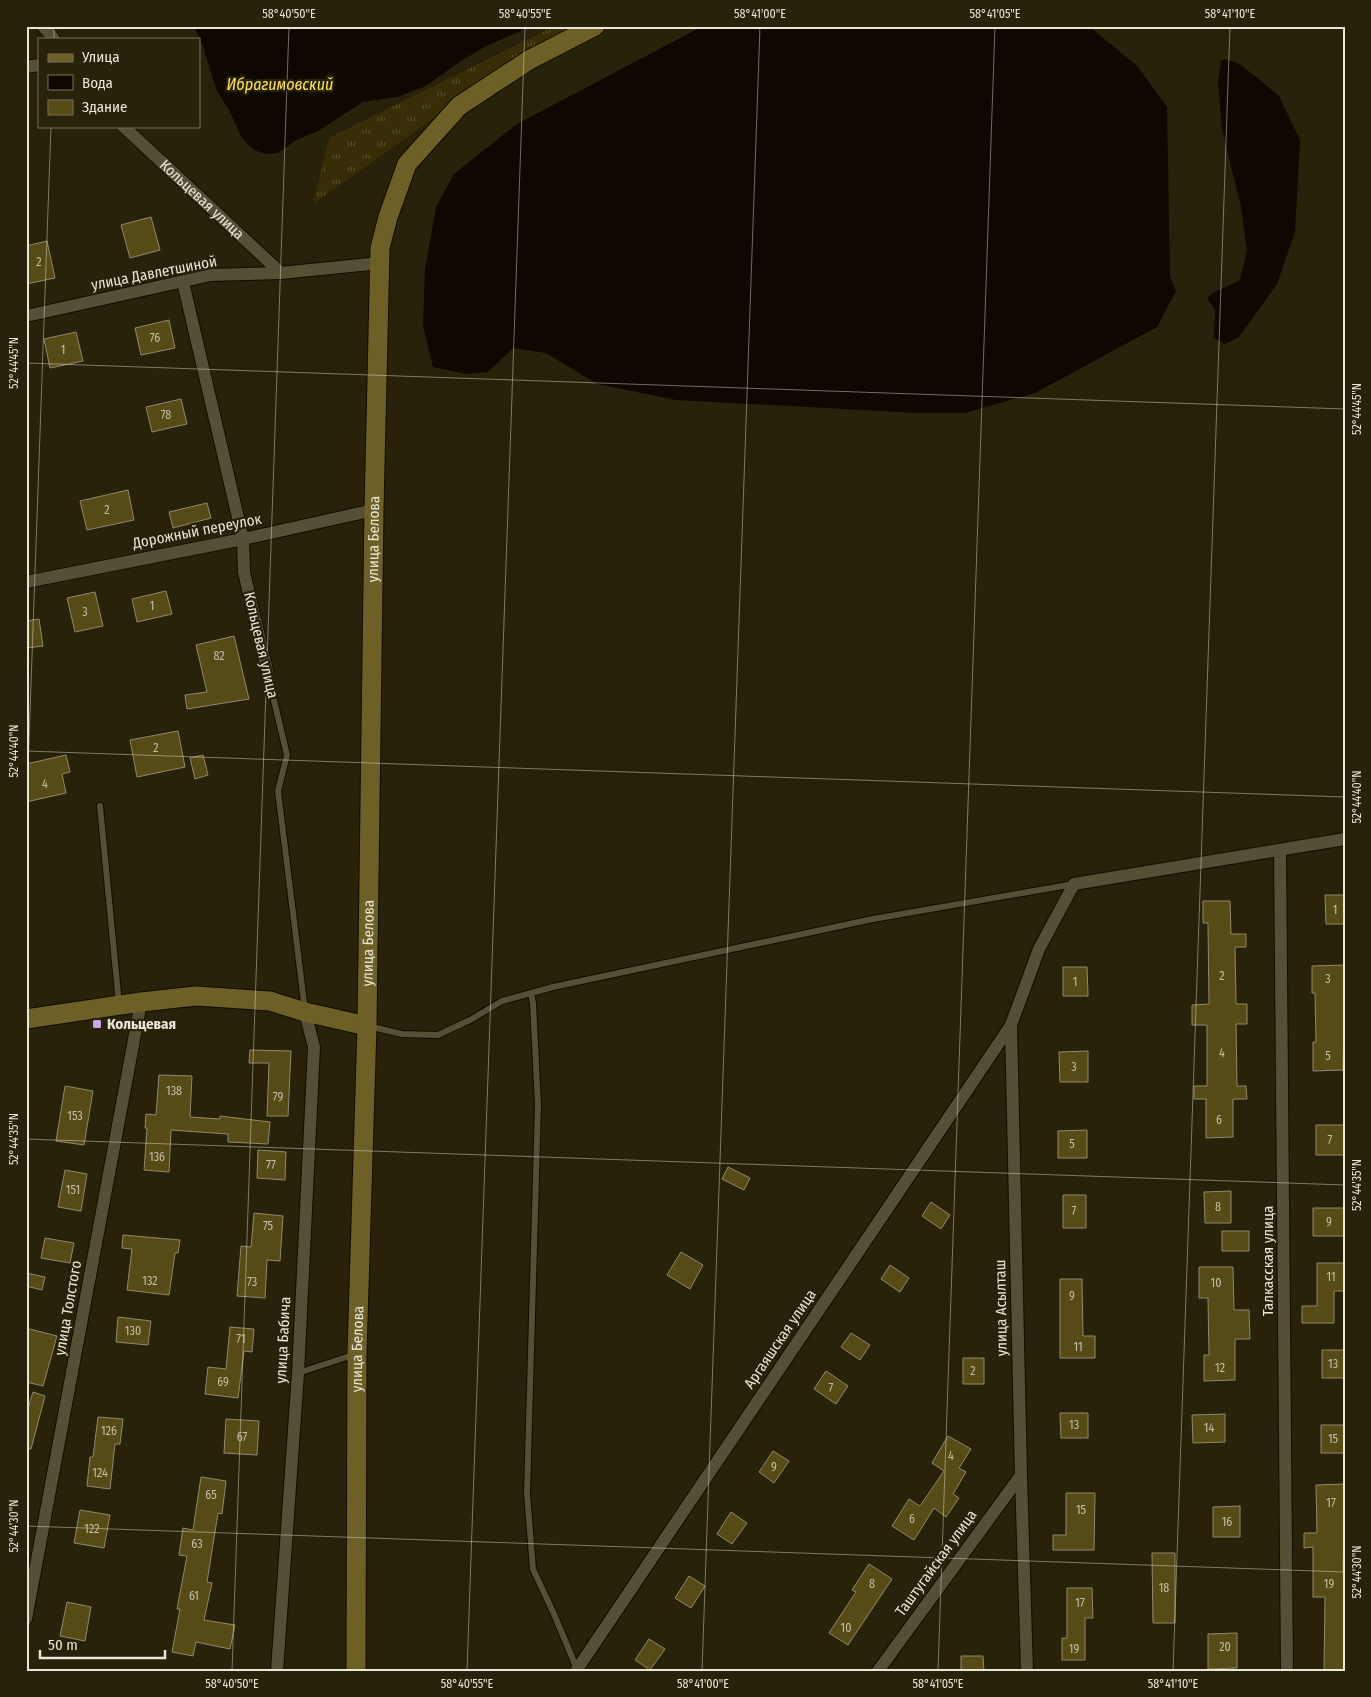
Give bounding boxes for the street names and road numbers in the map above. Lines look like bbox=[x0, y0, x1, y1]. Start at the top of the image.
street label: Кольцевая улица bbox=[156, 156, 248, 243]
street label: улица Давлетшиной bbox=[90, 252, 218, 294]
street label: улица Белова bbox=[364, 496, 383, 583]
street label: Дорожный переулок bbox=[130, 510, 263, 553]
street label: Кольцевая улица bbox=[240, 590, 282, 700]
street label: улица Белова bbox=[359, 900, 378, 987]
street label: Талкасская улица bbox=[1259, 1206, 1277, 1316]
street label: улица Толстого bbox=[51, 1259, 85, 1357]
street label: улица Асылташ bbox=[991, 1259, 1011, 1357]
street label: Аргаяшская улица bbox=[740, 1286, 820, 1392]
street label: улица Бабича bbox=[272, 1296, 294, 1384]
street label: улица Белова bbox=[348, 1305, 367, 1392]
street label: Таштугайская улица bbox=[891, 1506, 981, 1620]

